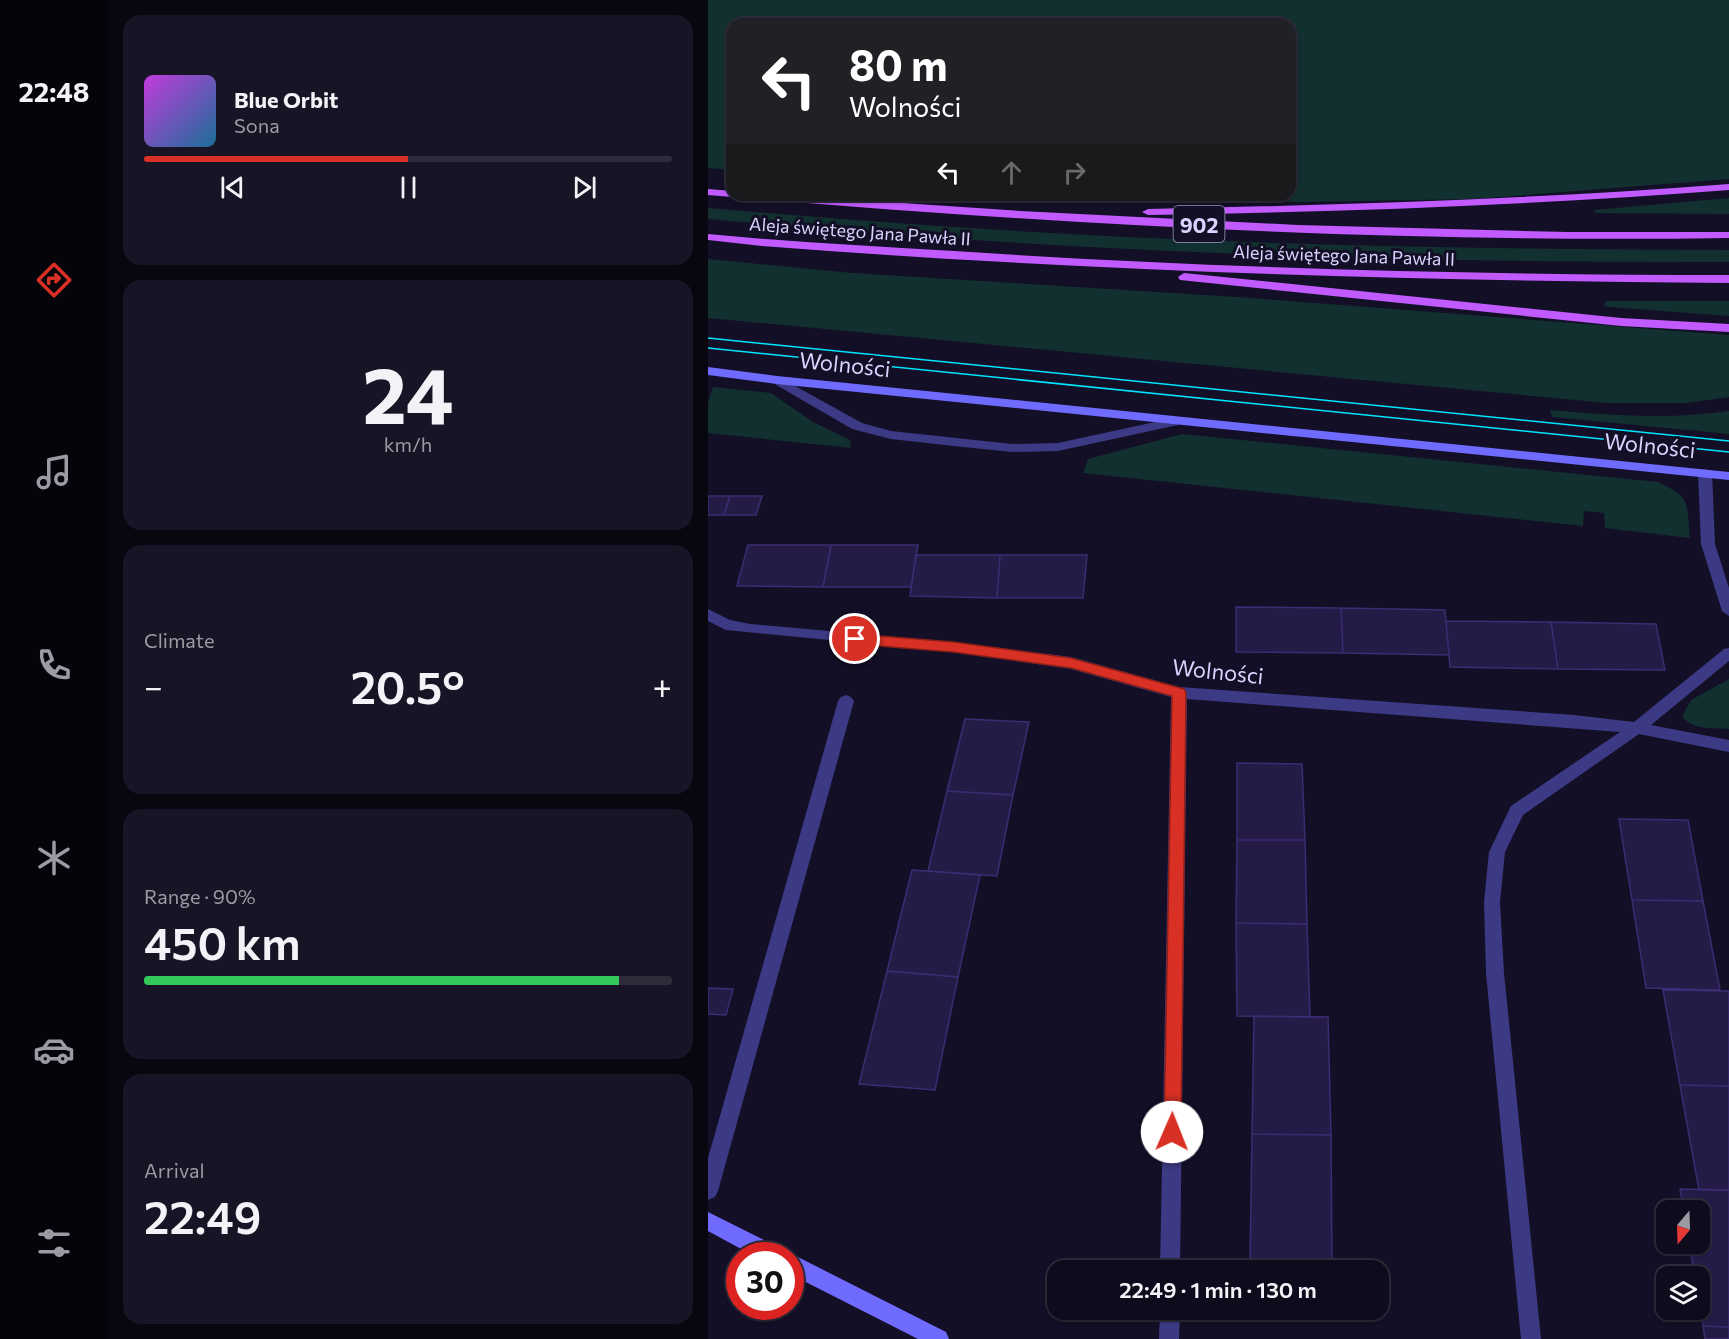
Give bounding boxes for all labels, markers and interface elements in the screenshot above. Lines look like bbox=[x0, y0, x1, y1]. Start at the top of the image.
text: 80 m bbox=[849, 38, 948, 90]
icon: left bbox=[750, 42, 828, 120]
text: 22:48 bbox=[18, 75, 90, 108]
text: Blue Orbit bbox=[234, 86, 338, 113]
text: Wolności bbox=[849, 90, 962, 123]
text: Sona bbox=[234, 113, 280, 137]
icon: left bbox=[932, 156, 965, 189]
icon: ahead bbox=[995, 156, 1028, 189]
icon: right bbox=[1058, 156, 1091, 189]
icon: previous bbox=[216, 171, 249, 204]
icon: pause bbox=[392, 171, 425, 204]
icon: next bbox=[568, 171, 601, 204]
road number: 902 bbox=[1174, 206, 1224, 242]
street label: Aleja świętego Jana Pawła II bbox=[749, 212, 971, 250]
street label: Aleja świętego Jana Pawła II bbox=[1233, 240, 1455, 270]
icon: directions bbox=[33, 259, 75, 301]
text: 24 bbox=[362, 345, 454, 440]
street label: Wolności bbox=[798, 346, 892, 382]
street label: Wolności bbox=[1603, 427, 1697, 463]
text: km/h bbox=[384, 432, 432, 456]
icon: music bbox=[33, 451, 75, 493]
pin bbox=[829, 613, 880, 664]
icon: arrive bbox=[838, 622, 871, 655]
text: Climate bbox=[144, 628, 214, 652]
icon: phone bbox=[33, 644, 75, 686]
street label: Wolności bbox=[1171, 653, 1265, 689]
text: 20.5° bbox=[351, 658, 465, 713]
text: − bbox=[144, 665, 163, 706]
text: + bbox=[653, 665, 672, 706]
icon: climate bbox=[33, 837, 75, 879]
text: Range · 90% bbox=[144, 884, 256, 908]
text: 450 km bbox=[144, 914, 300, 969]
icon: car bbox=[33, 1029, 75, 1071]
position arrow bbox=[1140, 1100, 1204, 1164]
text: Arrival bbox=[144, 1158, 205, 1182]
text: 22:49 bbox=[144, 1188, 261, 1243]
north arrow bbox=[1656, 1200, 1710, 1254]
map controls bbox=[1656, 1200, 1710, 1320]
icon: filters bbox=[33, 1222, 75, 1264]
speed limit sign: 30 bbox=[726, 1242, 804, 1320]
button: layers bbox=[1656, 1266, 1710, 1320]
text: 22:49 · 1 min · 130 m bbox=[1119, 1276, 1317, 1303]

